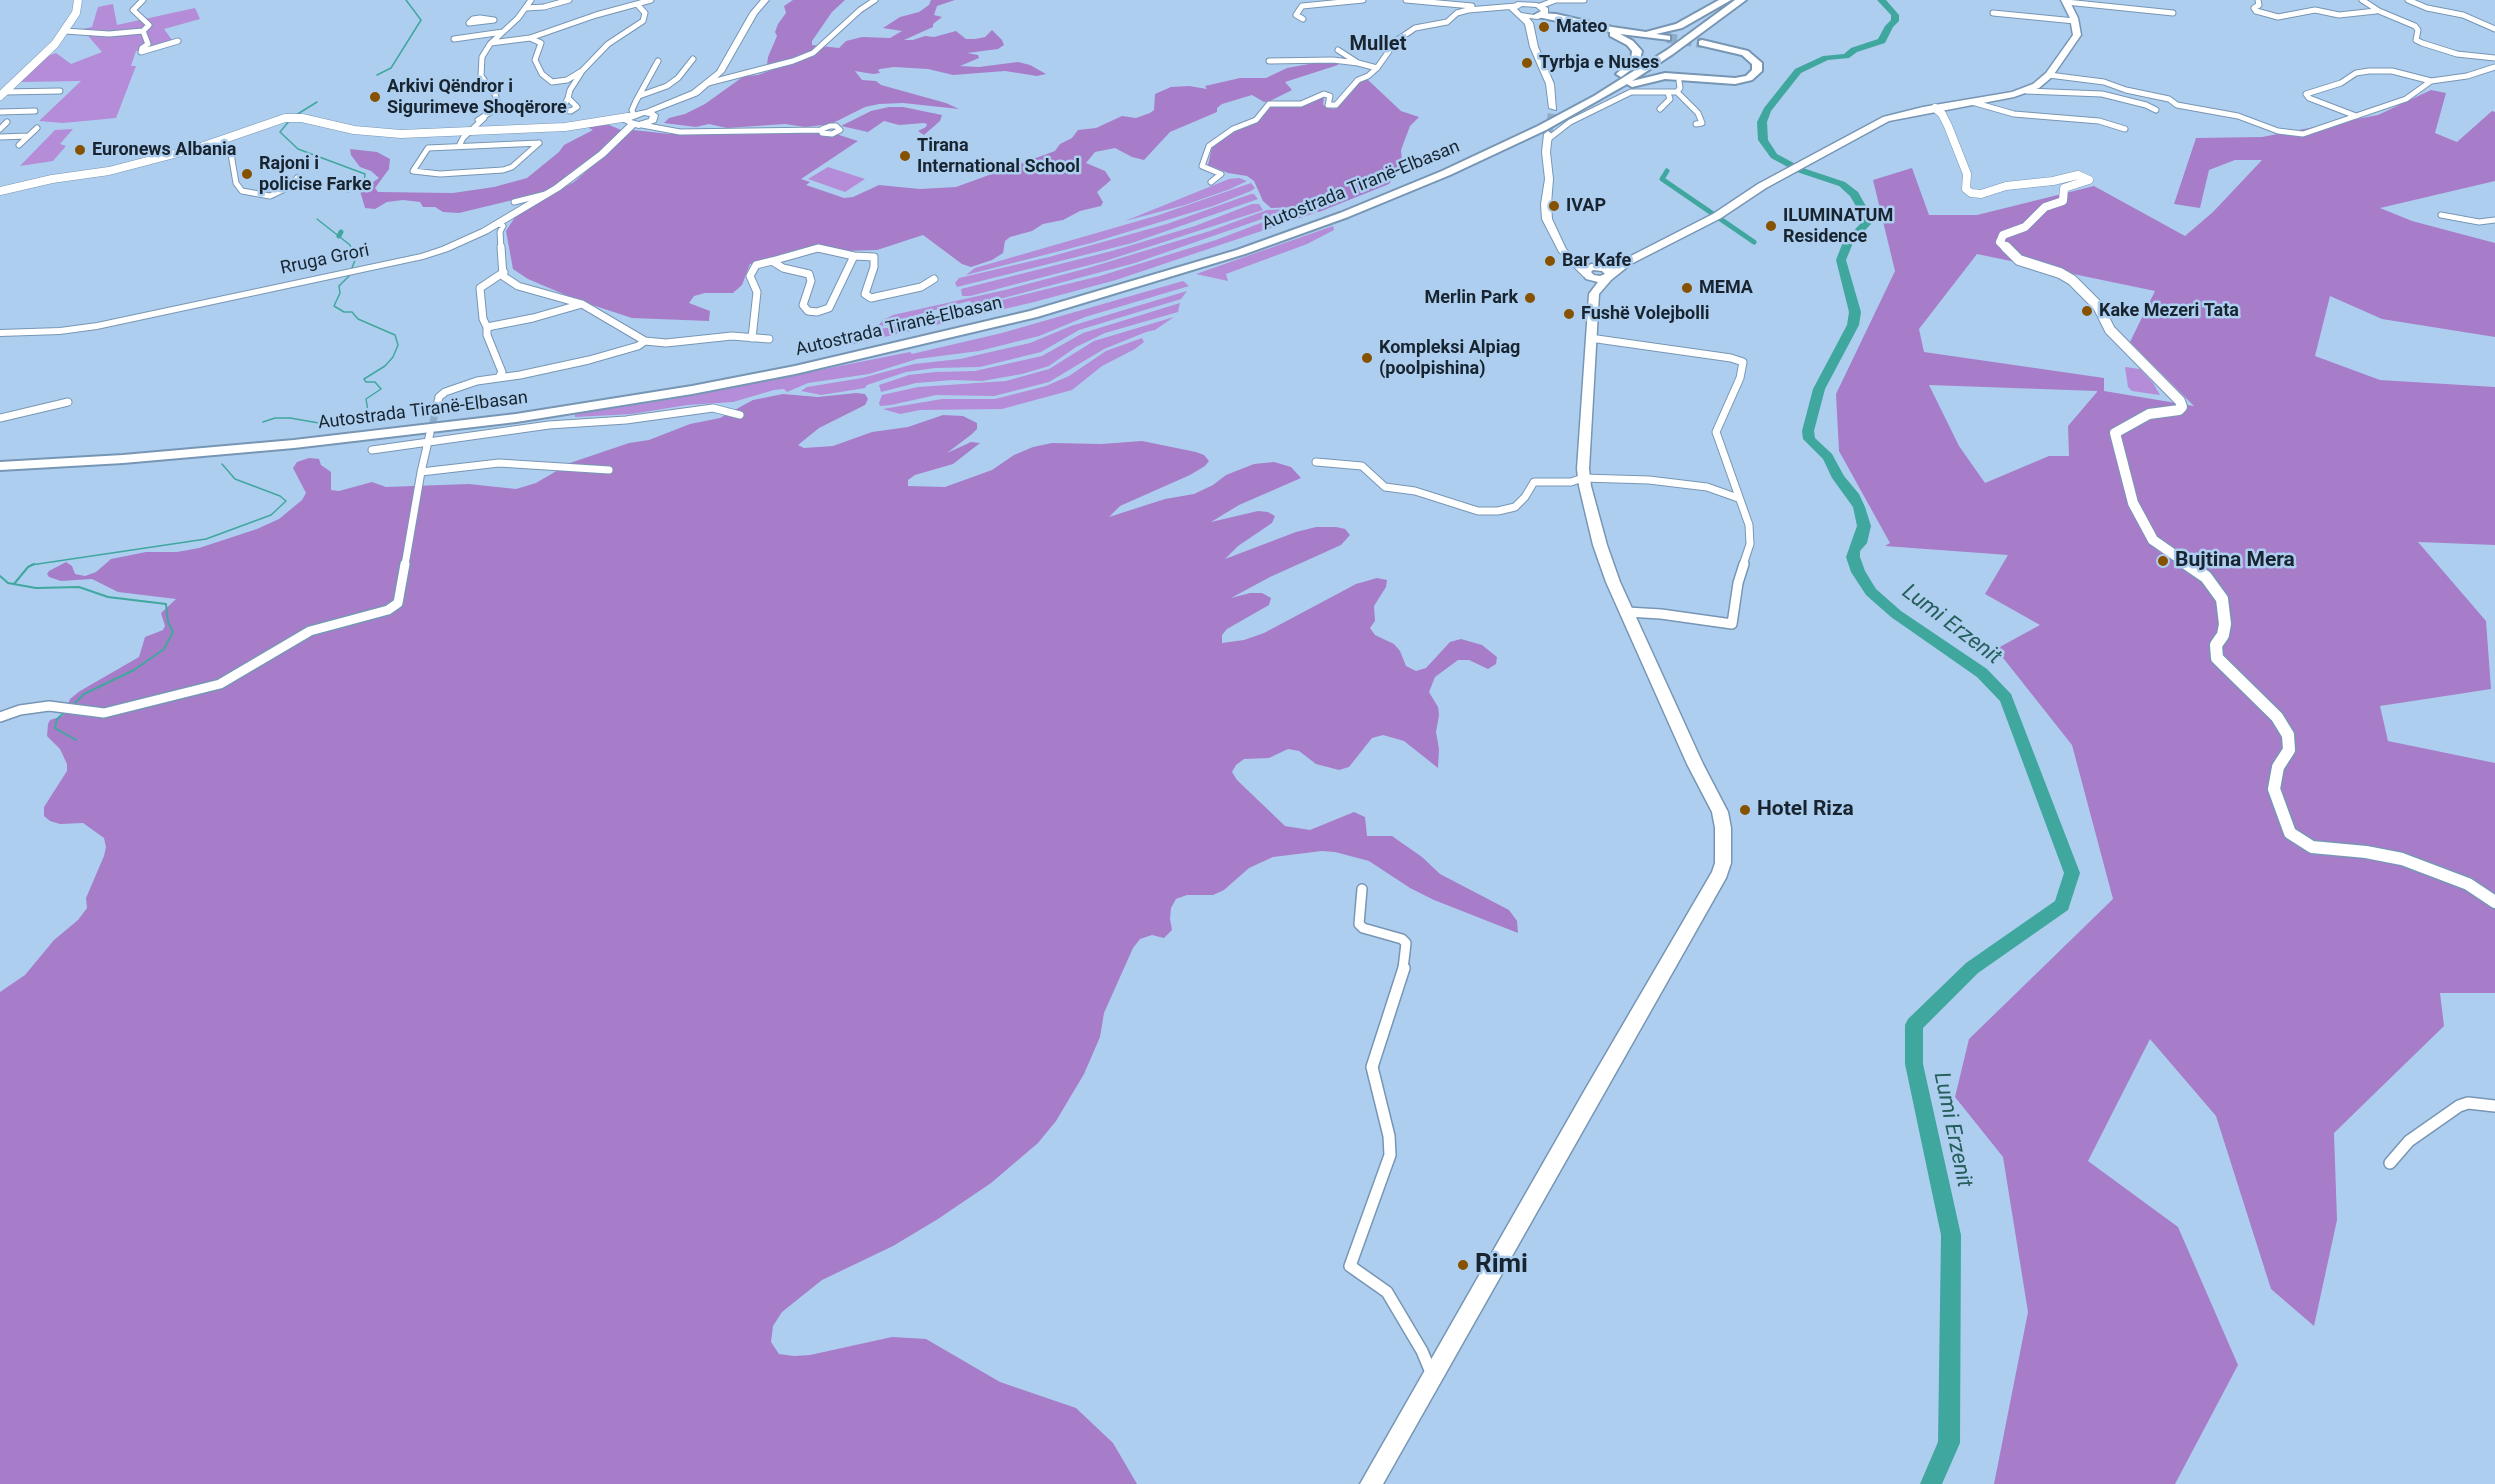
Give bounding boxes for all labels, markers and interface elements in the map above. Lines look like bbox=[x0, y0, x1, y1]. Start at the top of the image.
place label: Mateo bbox=[1556, 16, 1607, 38]
marker: Mateo bbox=[1537, 20, 1551, 34]
district label: Mullet bbox=[1350, 33, 1406, 57]
place label: Tyrbja e Nuses bbox=[1539, 52, 1659, 74]
marker: Tyrbja e Nuses bbox=[1520, 56, 1534, 70]
place label: Arkivi Qëndror i Sigurimeve Shoqërore bbox=[387, 76, 567, 118]
marker: Arkivi Qëndror i Sigurimeve Shoqërore bbox=[368, 90, 382, 104]
place label: Tirana International School bbox=[917, 135, 1080, 178]
street label: Autostrada Tiranë-Elbasan bbox=[1259, 136, 1463, 236]
place label: Euronews Albania bbox=[92, 139, 236, 161]
marker: Euronews Albania bbox=[73, 143, 87, 157]
marker: Tirana International School bbox=[898, 149, 912, 163]
place label: Rajoni i policise Farke bbox=[259, 153, 371, 195]
marker: Rajoni i policise Farke bbox=[240, 167, 254, 181]
place label: IVAP bbox=[1566, 195, 1606, 217]
marker: IVAP bbox=[1547, 199, 1561, 213]
place label: ILUMINATUM Residence bbox=[1783, 205, 1893, 248]
marker: ILUMINATUM Residence bbox=[1764, 219, 1778, 233]
street label: Rruga Grori bbox=[279, 240, 371, 280]
place label: Bar Kafe bbox=[1562, 250, 1631, 272]
marker: Bar Kafe bbox=[1543, 254, 1557, 268]
place label: MEMA bbox=[1699, 277, 1753, 299]
marker: MEMA bbox=[1680, 281, 1694, 295]
place label: Merlin Park bbox=[1424, 287, 1518, 309]
marker: Merlin Park bbox=[1523, 291, 1537, 305]
street label: Autostrada Tiranë-Elbasan bbox=[794, 293, 1004, 361]
place label: Kake Mezeri Tata bbox=[2099, 300, 2239, 322]
place label: Fushë Volejbolli bbox=[1581, 303, 1710, 325]
marker: Kake Mezeri Tata bbox=[2080, 304, 2094, 318]
marker: Fushë Volejbolli bbox=[1562, 307, 1576, 321]
place label: Kompleksi Alpiag (poolpishina) bbox=[1379, 337, 1520, 380]
marker: Kompleksi Alpiag (poolpishina) bbox=[1360, 351, 1374, 365]
street label: Autostrada Tiranë-Elbasan bbox=[317, 387, 529, 435]
place label: Bujtina Mera bbox=[2175, 548, 2295, 574]
marker: Bujtina Mera bbox=[2156, 554, 2170, 568]
water label: Lumi Erzenit bbox=[1896, 579, 2006, 671]
place label: Hotel Riza bbox=[1757, 797, 1854, 823]
marker: Hotel Riza bbox=[1738, 803, 1752, 817]
water label: Lumi Erzenit bbox=[1927, 1070, 1977, 1190]
place label: Rimi bbox=[1475, 1249, 1528, 1281]
marker: Rimi bbox=[1456, 1258, 1470, 1272]

